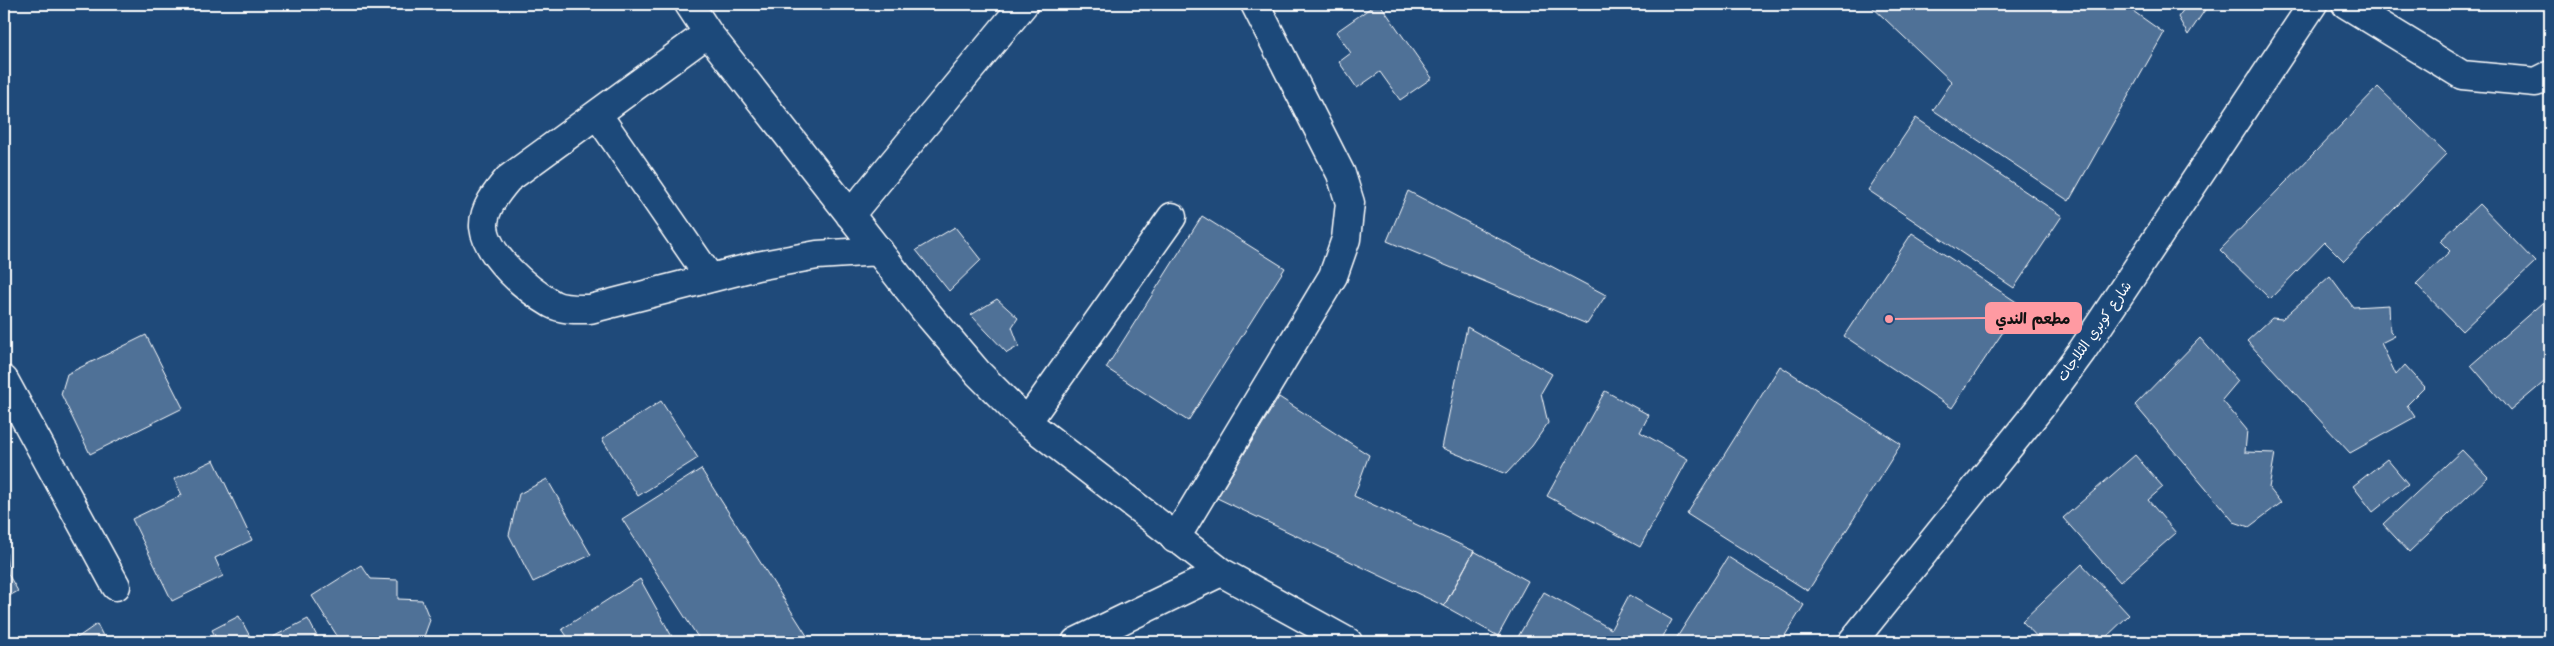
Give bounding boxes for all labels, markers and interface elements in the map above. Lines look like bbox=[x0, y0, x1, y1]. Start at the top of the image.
street label: شارع كوبري الثلاجات bbox=[2051, 276, 2137, 386]
callout: مطعم الندي bbox=[1986, 303, 2081, 333]
text: مطعم الندي bbox=[1996, 306, 2071, 331]

